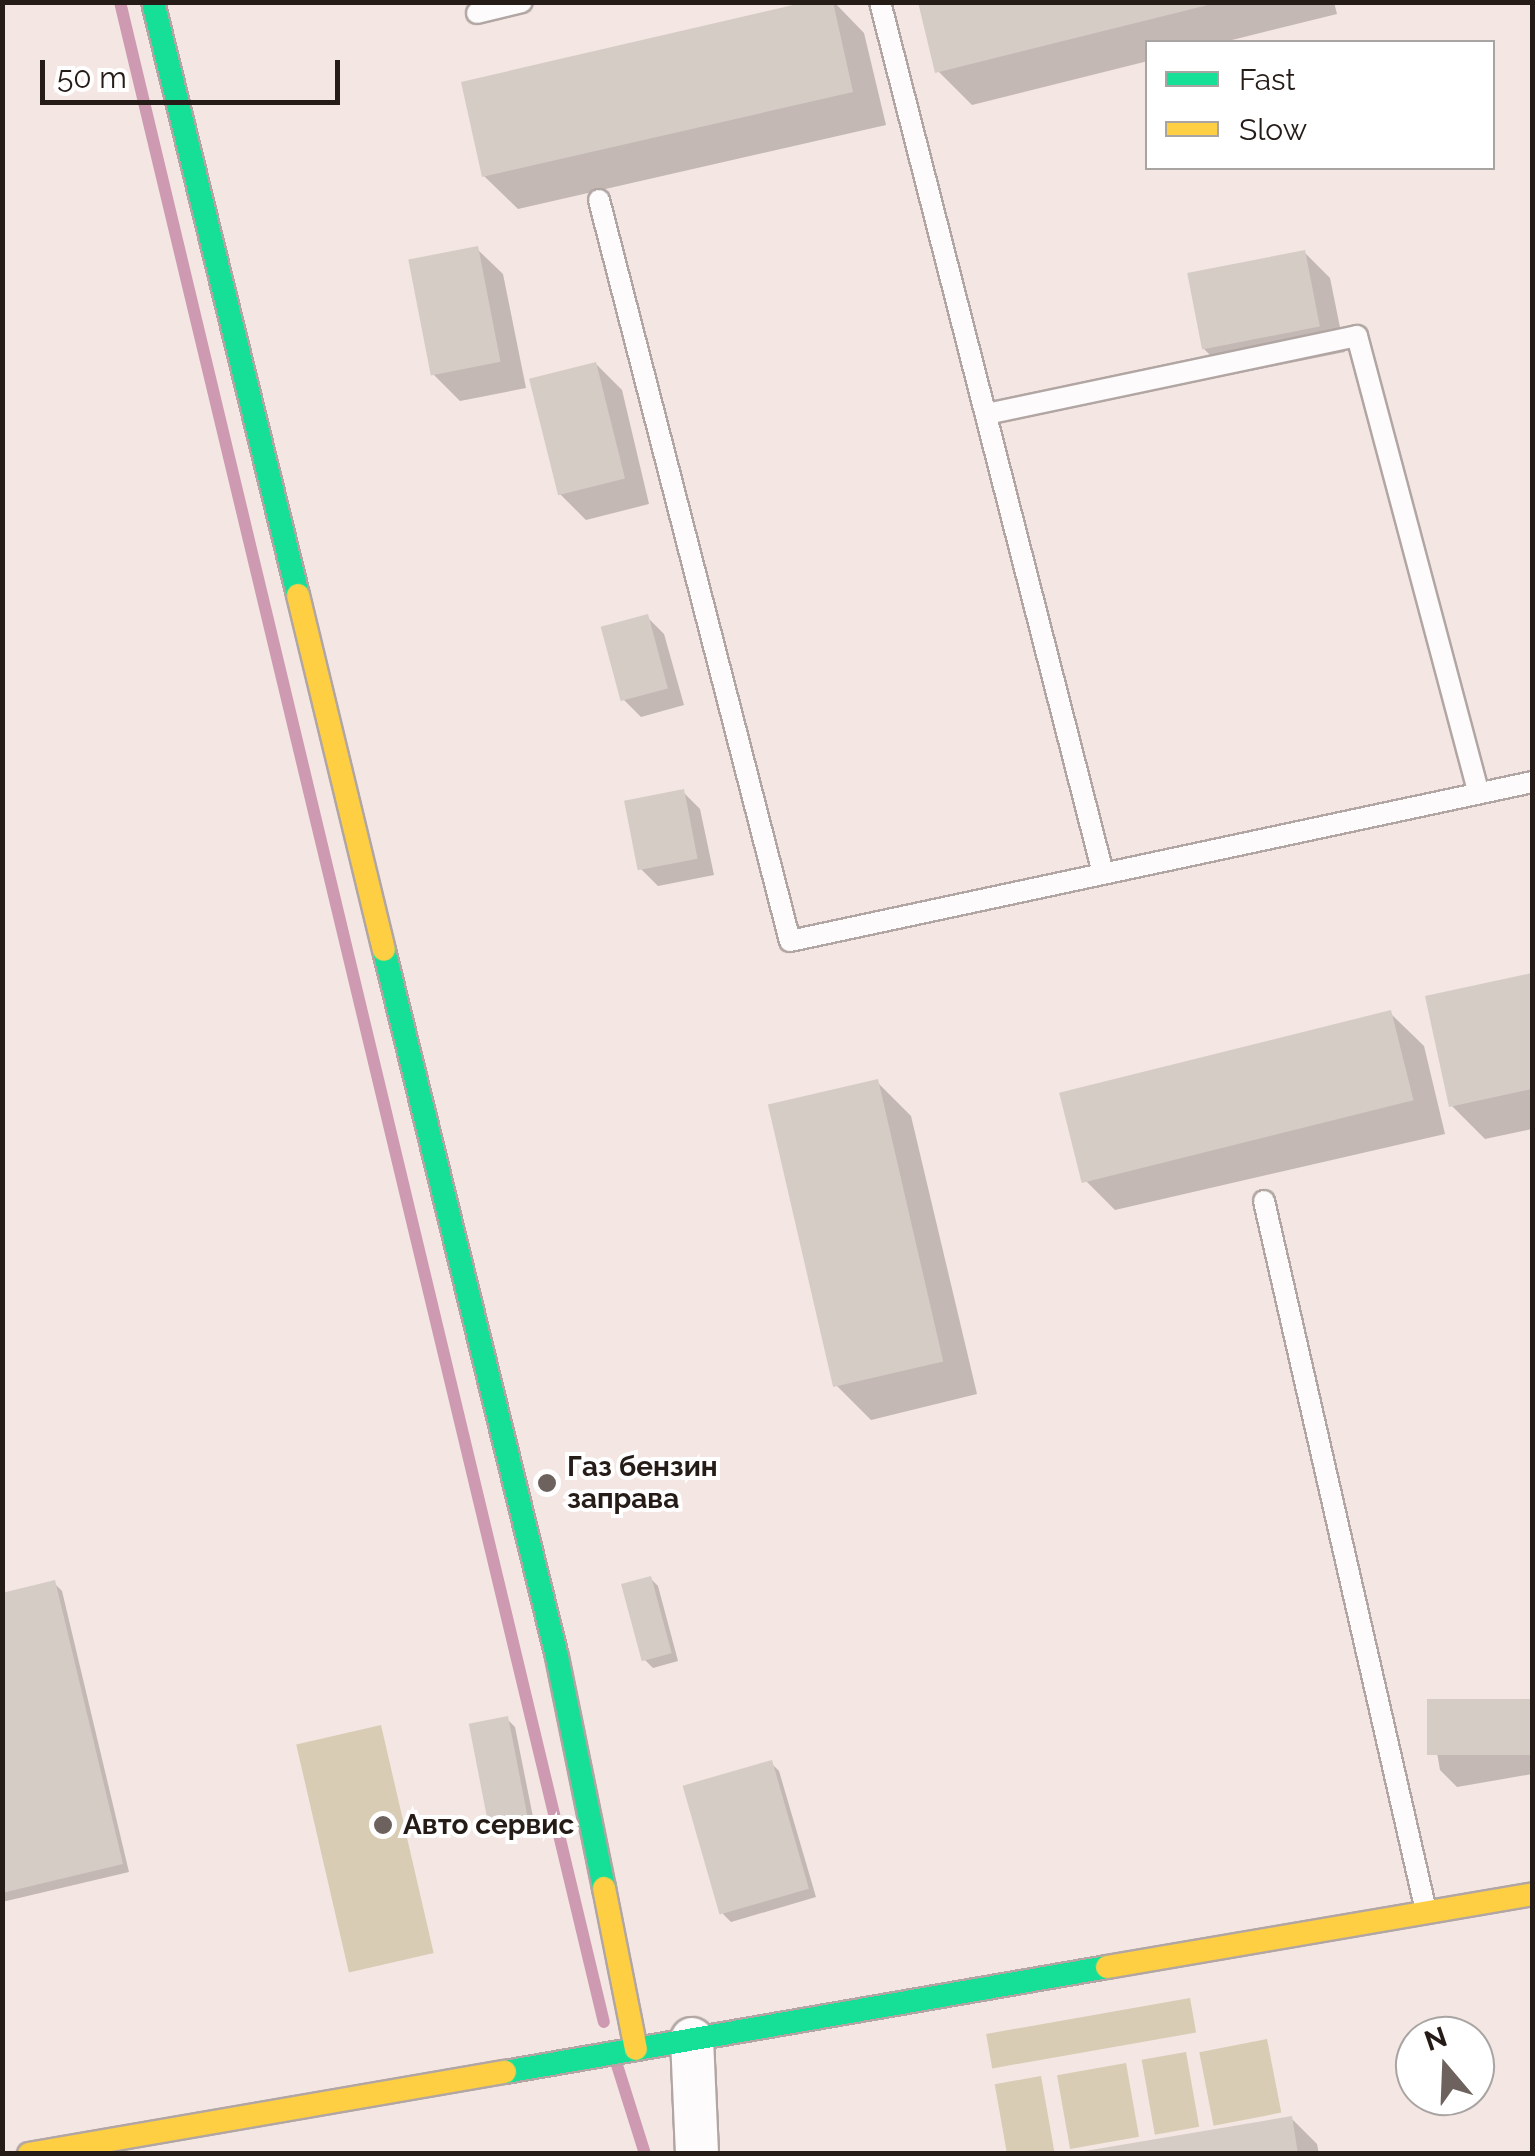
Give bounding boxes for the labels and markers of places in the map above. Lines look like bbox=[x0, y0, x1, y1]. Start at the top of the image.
place label: Газ бензин заправа bbox=[567, 1450, 718, 1516]
marker: Газ бензин заправа bbox=[536, 1472, 558, 1494]
place label: Авто сервис bbox=[403, 1808, 574, 1842]
marker: Авто сервис bbox=[372, 1814, 394, 1836]

